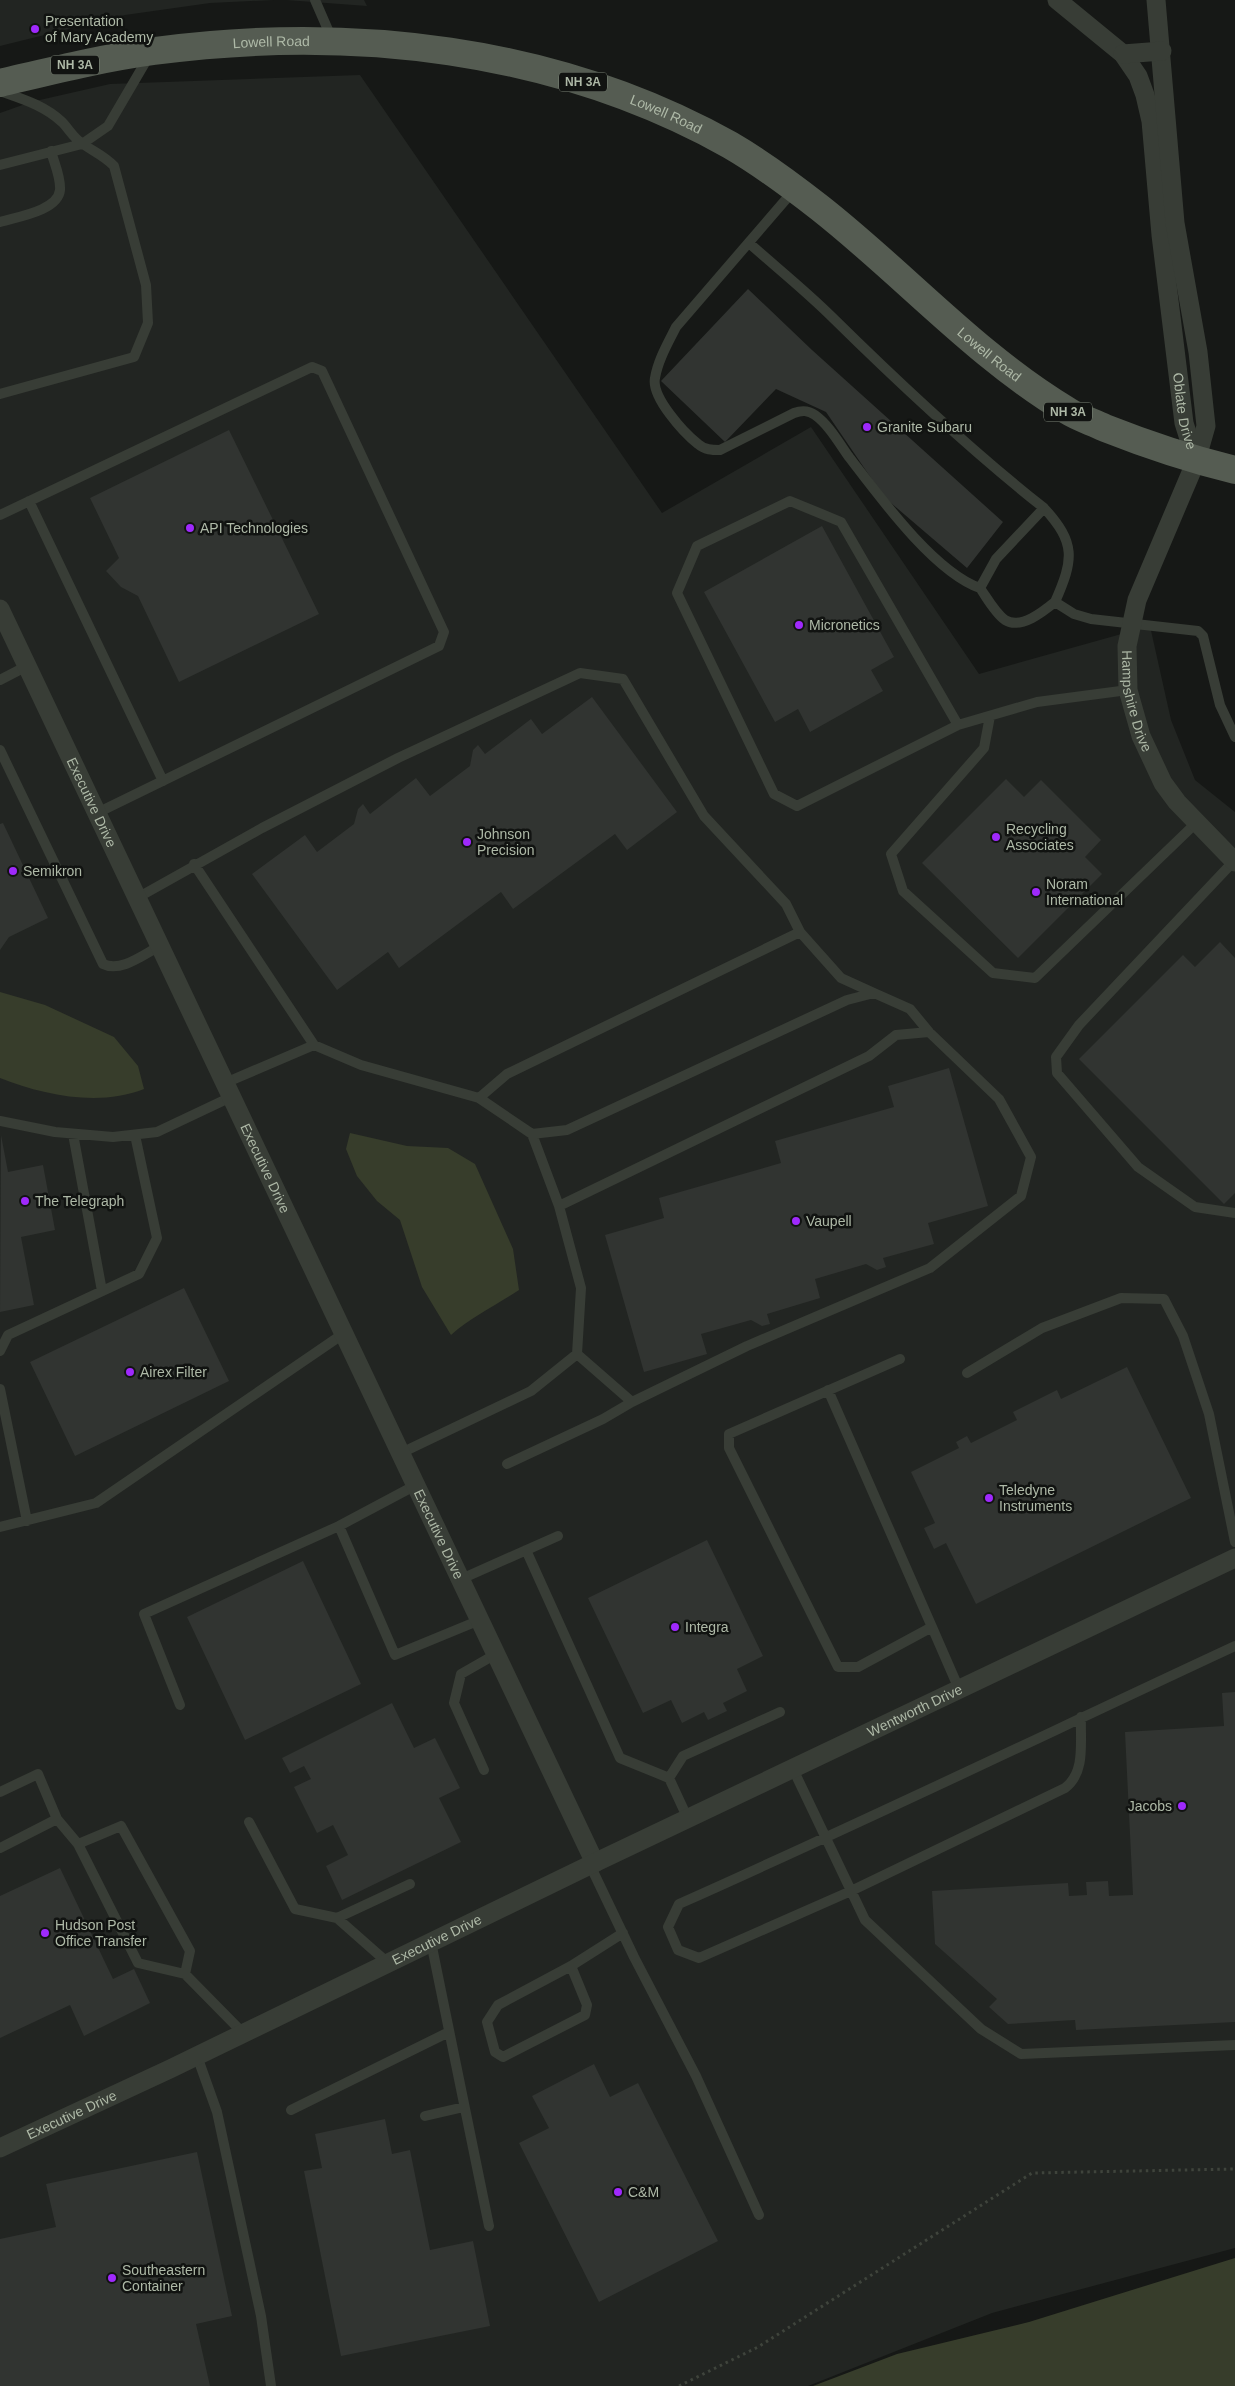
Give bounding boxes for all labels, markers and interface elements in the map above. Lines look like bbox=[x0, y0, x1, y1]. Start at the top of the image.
place label: Presentation of Mary Academy bbox=[45, 13, 153, 45]
marker: Presentation of Mary Academy bbox=[29, 23, 41, 35]
street label: Lowell Road bbox=[232, 33, 310, 51]
road number: NH 3A bbox=[51, 56, 99, 74]
road number: NH 3A bbox=[559, 72, 607, 91]
street label: Lowell Road bbox=[628, 91, 705, 137]
street label: Lowell Road bbox=[954, 324, 1024, 385]
street label: Oblate Drive bbox=[1170, 372, 1200, 452]
road number: NH 3A bbox=[1044, 402, 1092, 422]
place label: Granite Subaru bbox=[877, 419, 972, 435]
marker: Granite Subaru bbox=[861, 421, 873, 433]
place label: API Technologies bbox=[200, 520, 308, 536]
marker: API Technologies bbox=[184, 522, 196, 534]
place label: Micronetics bbox=[809, 617, 880, 633]
marker: Micronetics bbox=[793, 619, 805, 631]
street label: Hampshire Drive bbox=[1119, 650, 1155, 755]
street label: Executive Drive bbox=[64, 755, 120, 850]
place label: Recycling Associates bbox=[1006, 821, 1074, 853]
place label: Johnson Precision bbox=[477, 826, 535, 858]
marker: Recycling Associates bbox=[990, 831, 1002, 843]
marker: Johnson Precision bbox=[461, 836, 473, 848]
place label: Semikron bbox=[23, 863, 82, 879]
marker: Semikron bbox=[7, 865, 19, 877]
place label: Noram International bbox=[1046, 876, 1123, 908]
marker: Noram International bbox=[1030, 886, 1042, 898]
street label: Executive Drive bbox=[237, 1121, 294, 1216]
place label: The Telegraph bbox=[35, 1193, 124, 1209]
marker: The Telegraph bbox=[19, 1195, 31, 1207]
place label: Vaupell bbox=[806, 1213, 852, 1229]
marker: Vaupell bbox=[790, 1215, 802, 1227]
place label: Airex Filter bbox=[140, 1364, 207, 1380]
marker: Airex Filter bbox=[124, 1366, 136, 1378]
place label: Teledyne Instruments bbox=[999, 1482, 1072, 1514]
street label: Executive Drive bbox=[411, 1487, 467, 1582]
marker: Teledyne Instruments bbox=[983, 1492, 995, 1504]
place label: Integra bbox=[685, 1619, 729, 1635]
marker: Integra bbox=[669, 1621, 681, 1633]
street label: Wentworth Drive bbox=[865, 1681, 965, 1740]
place label: Jacobs bbox=[1128, 1798, 1172, 1814]
marker: Jacobs bbox=[1176, 1800, 1188, 1812]
street label: Executive Drive bbox=[389, 1911, 484, 1968]
place label: Hudson Post Office Transfer bbox=[55, 1917, 147, 1949]
marker: Hudson Post Office Transfer bbox=[39, 1927, 51, 1939]
street label: Executive Drive bbox=[24, 2087, 119, 2142]
place label: C&M bbox=[628, 2184, 659, 2200]
marker: C&M bbox=[612, 2186, 624, 2198]
place label: Southeastern Container bbox=[122, 2262, 205, 2294]
marker: Southeastern Container bbox=[106, 2272, 118, 2284]

